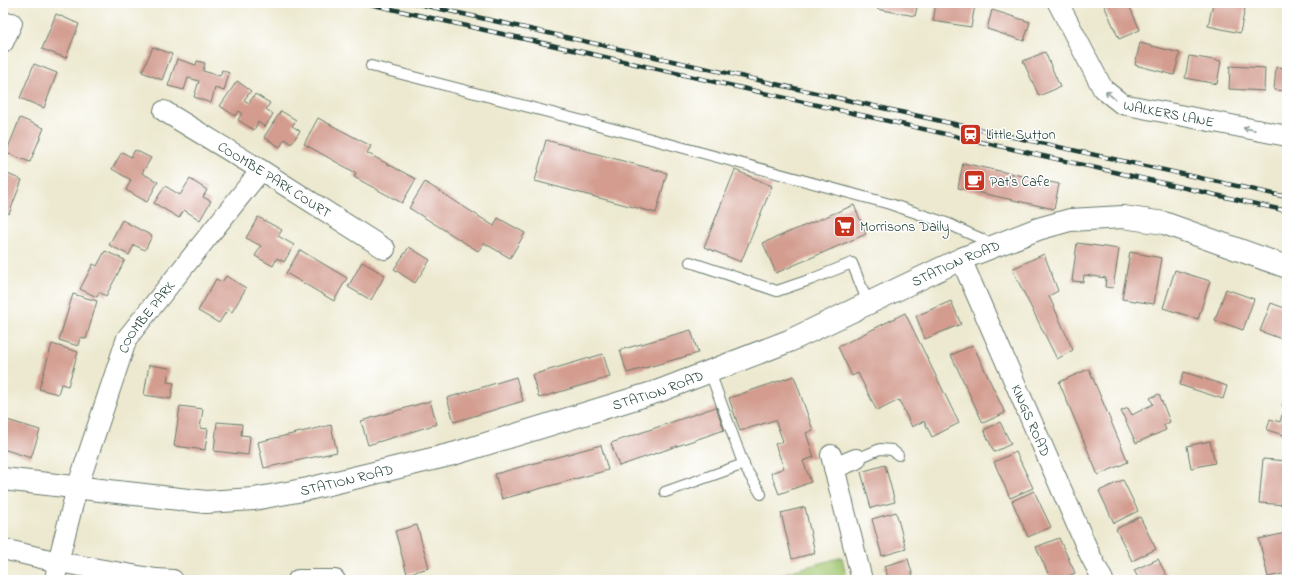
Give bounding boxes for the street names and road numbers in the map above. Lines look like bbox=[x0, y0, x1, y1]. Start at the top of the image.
street label: WALKERS LANE bbox=[1121, 95, 1216, 134]
street label: COOMBE PARK COURT bbox=[213, 137, 335, 224]
street label: STATION ROAD bbox=[908, 236, 1003, 293]
street label: COOMBE PARK bbox=[114, 277, 181, 356]
street label: STATION ROAD bbox=[610, 366, 707, 417]
street label: KINGS ROAD bbox=[1005, 382, 1055, 460]
street label: STATION ROAD bbox=[299, 460, 396, 502]

